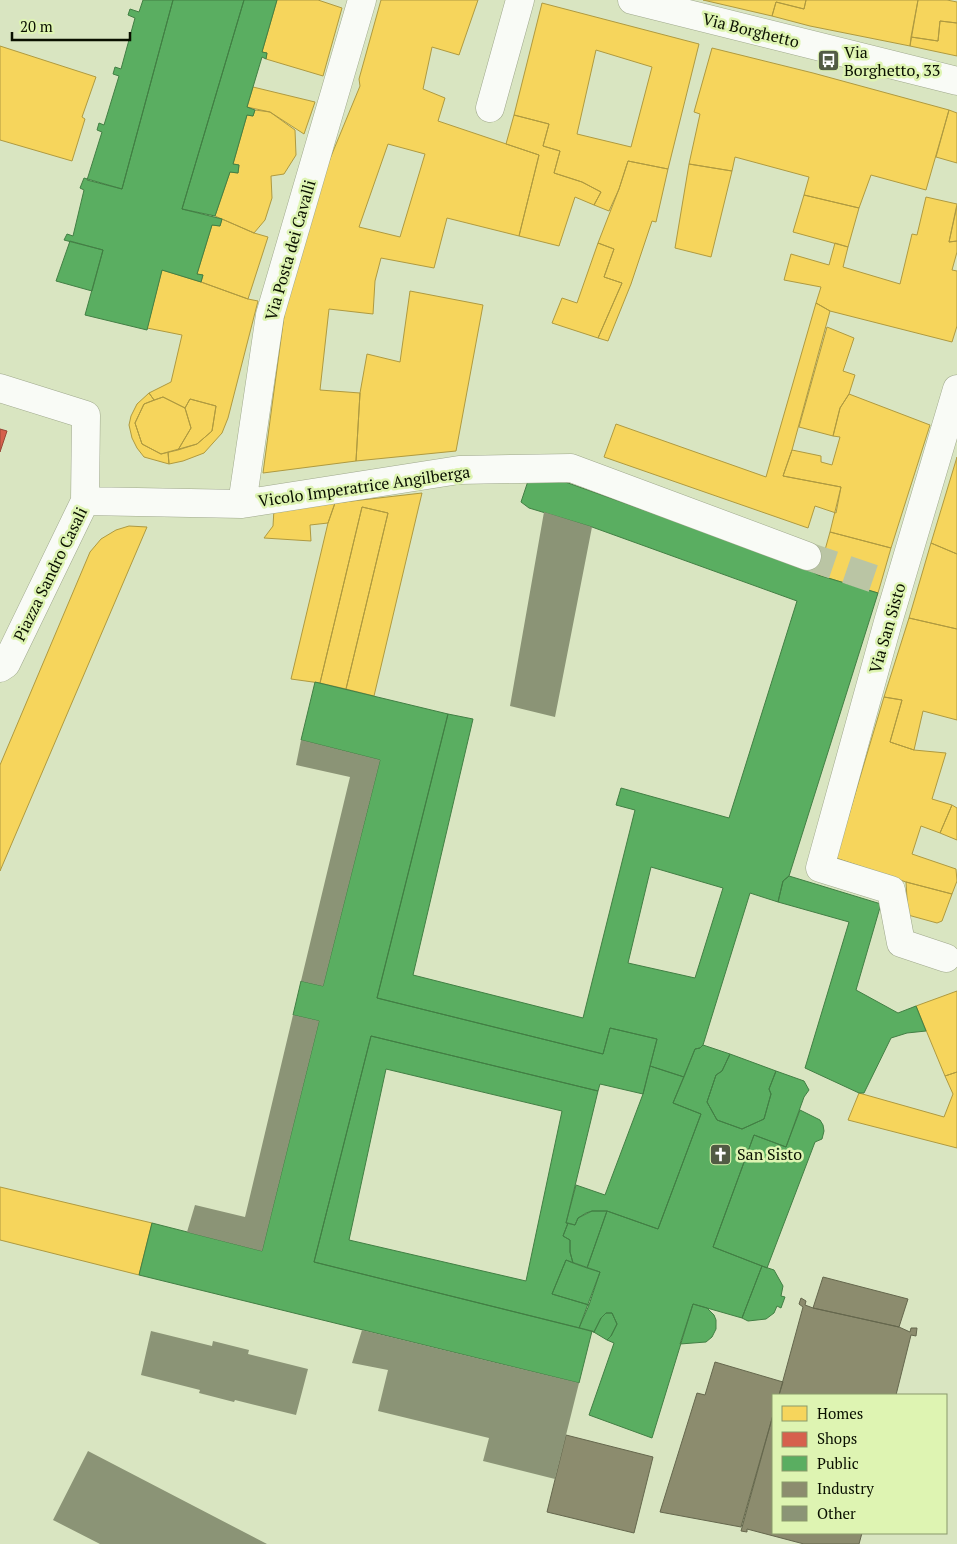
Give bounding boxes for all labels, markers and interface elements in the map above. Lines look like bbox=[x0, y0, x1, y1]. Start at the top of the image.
street label: Via Borghetto bbox=[700, 7, 802, 53]
scale bar bbox=[12, 10, 130, 42]
text: 20 m bbox=[20, 16, 53, 36]
place label: Via Borghetto, 33 bbox=[844, 41, 940, 81]
bus stop icon: Via Borghetto, 33 bbox=[816, 49, 840, 73]
street label: Via Posta dei Cavalli bbox=[259, 177, 321, 323]
street label: Vicolo Imperatrice Angilberga bbox=[257, 460, 471, 512]
street label: Piazza Sandro Casali bbox=[8, 503, 92, 645]
street label: Via San Sisto bbox=[864, 580, 910, 676]
church icon: San Sisto bbox=[709, 1142, 733, 1166]
place label: San Sisto bbox=[737, 1143, 802, 1165]
legend bbox=[772, 1394, 947, 1534]
text: Homes bbox=[817, 1403, 863, 1423]
text: Shops bbox=[817, 1428, 857, 1448]
text: Public bbox=[817, 1453, 859, 1473]
text: Industry bbox=[817, 1478, 874, 1498]
text: Other bbox=[817, 1503, 856, 1523]

